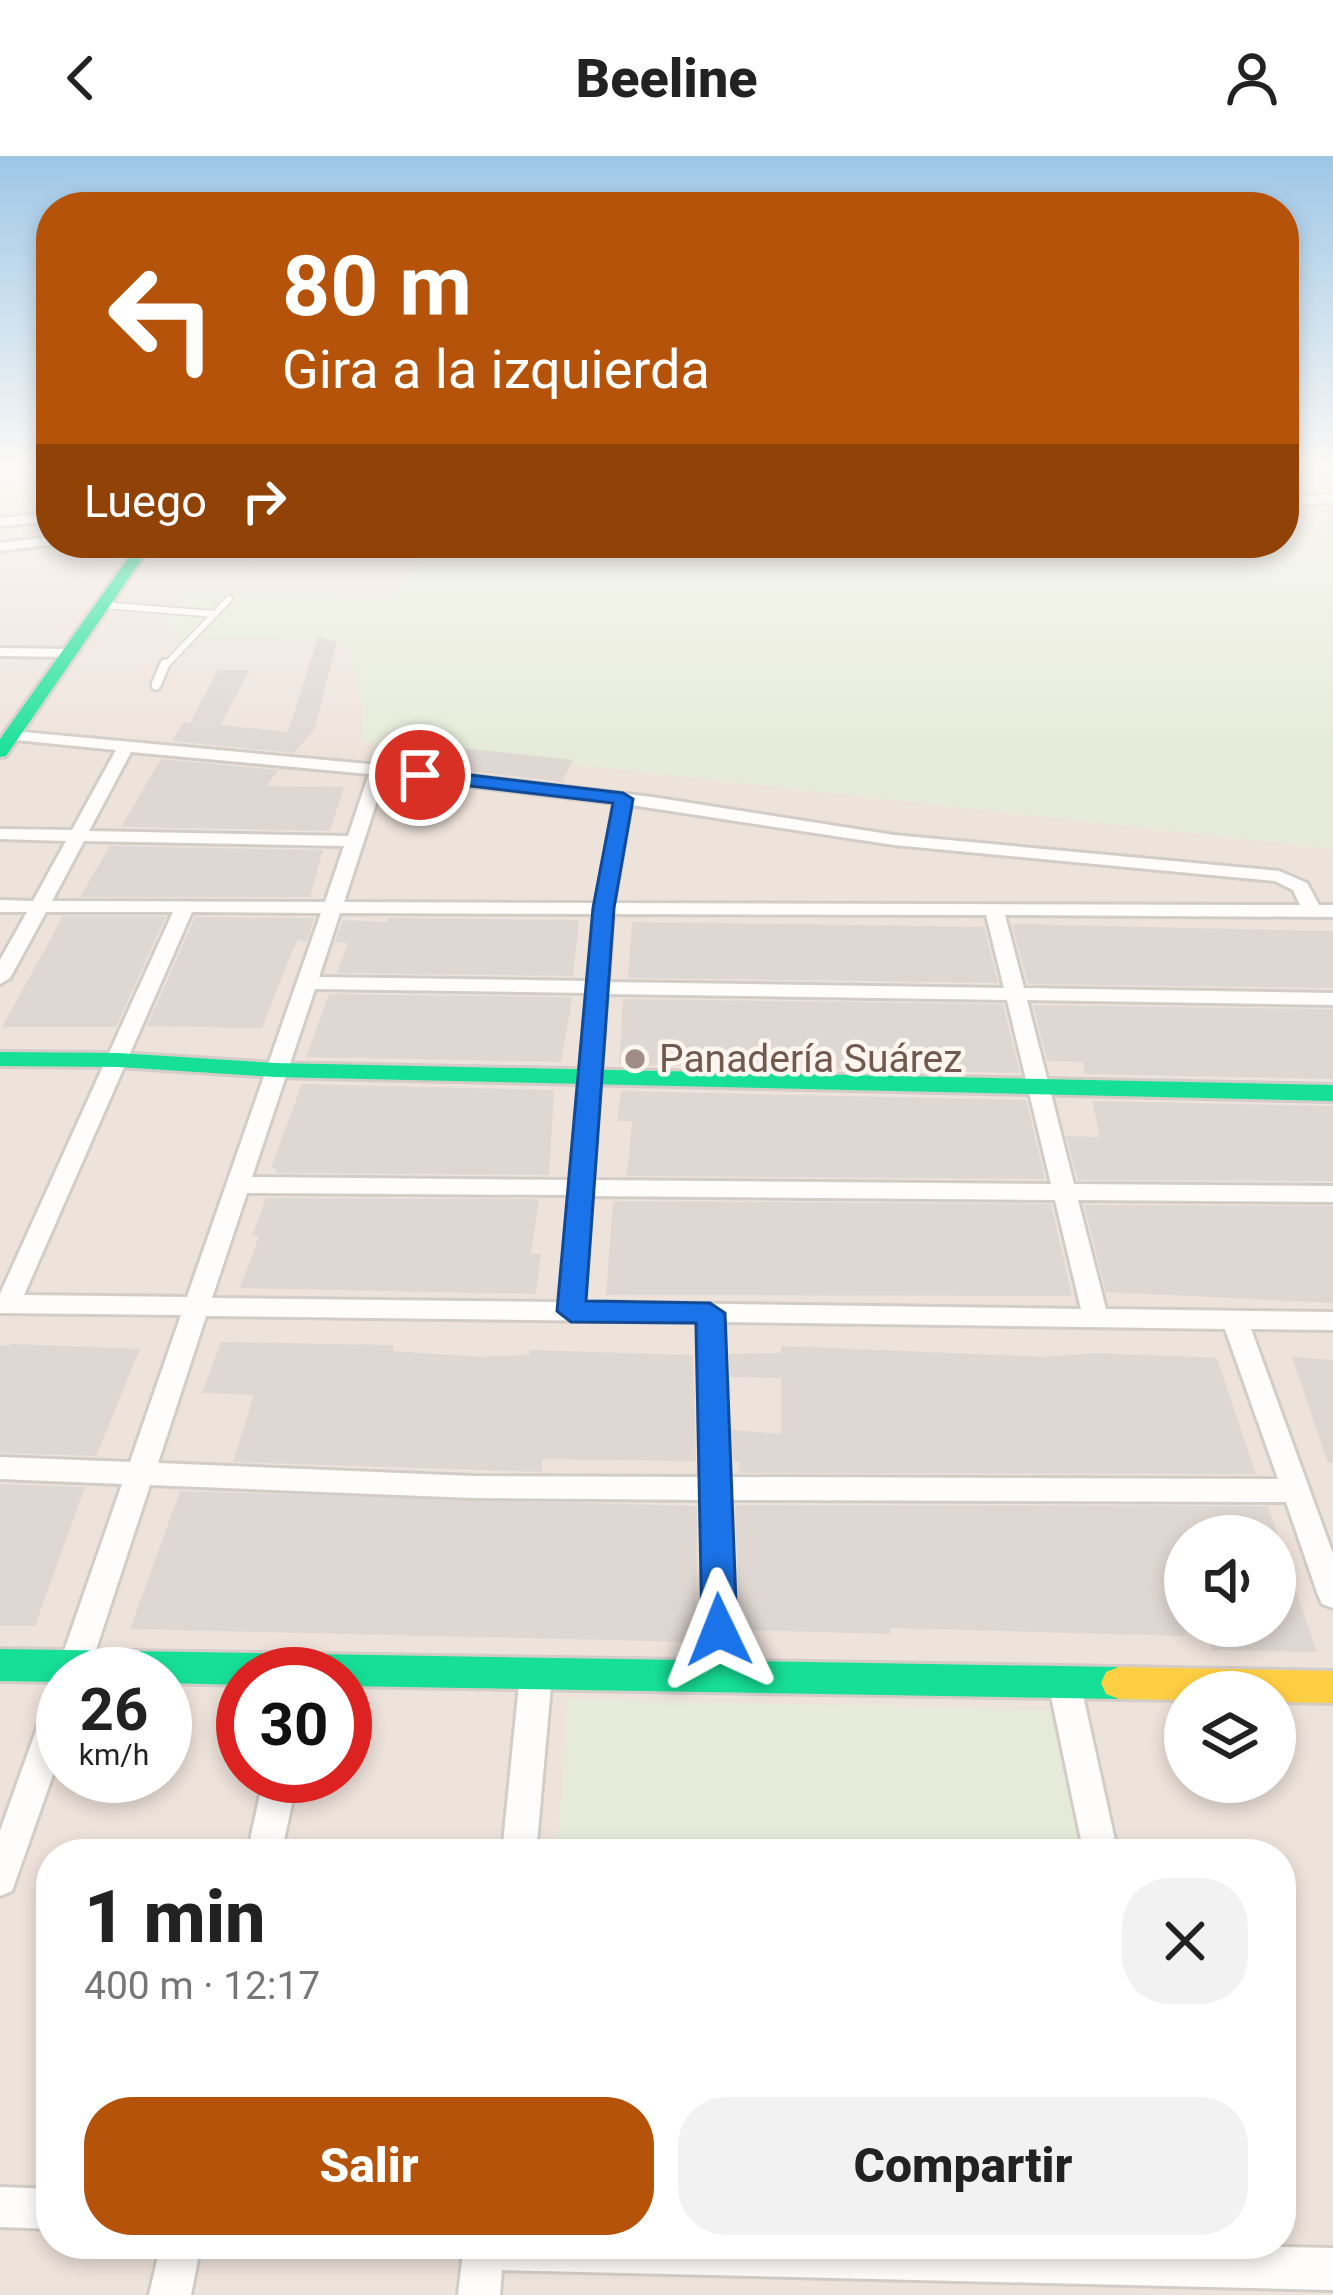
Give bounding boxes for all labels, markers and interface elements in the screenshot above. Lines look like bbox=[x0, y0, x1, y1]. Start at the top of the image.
icon: back bbox=[48, 45, 114, 111]
icon: person bbox=[1219, 45, 1285, 111]
text: Beeline bbox=[575, 47, 758, 110]
text: 80 m bbox=[282, 237, 472, 336]
icon: left bbox=[84, 240, 240, 396]
text: Gira a la izquierda bbox=[282, 338, 710, 401]
icon: right bbox=[231, 468, 297, 534]
text: Luego bbox=[84, 475, 207, 528]
pin bbox=[369, 724, 471, 826]
icon: arrive bbox=[387, 742, 453, 808]
place label: Panadería Suárez bbox=[659, 1036, 963, 1082]
marker: Panadería Suárez bbox=[622, 1046, 648, 1072]
map controls bbox=[1164, 1515, 1296, 1803]
button: sound bbox=[1164, 1515, 1296, 1647]
position arrow bbox=[656, 1567, 782, 1693]
speed limit sign: 30 bbox=[216, 1647, 372, 1803]
button: layers bbox=[1164, 1671, 1296, 1803]
text: 26 bbox=[80, 1674, 148, 1745]
text: km/h bbox=[79, 1737, 149, 1772]
text: 1 min bbox=[84, 1875, 266, 1960]
button: close bbox=[1122, 1878, 1248, 2004]
text: 400 m · 12:17 bbox=[84, 1963, 320, 2009]
button: Salir bbox=[84, 2097, 654, 2235]
button: Compartir bbox=[678, 2097, 1248, 2235]

